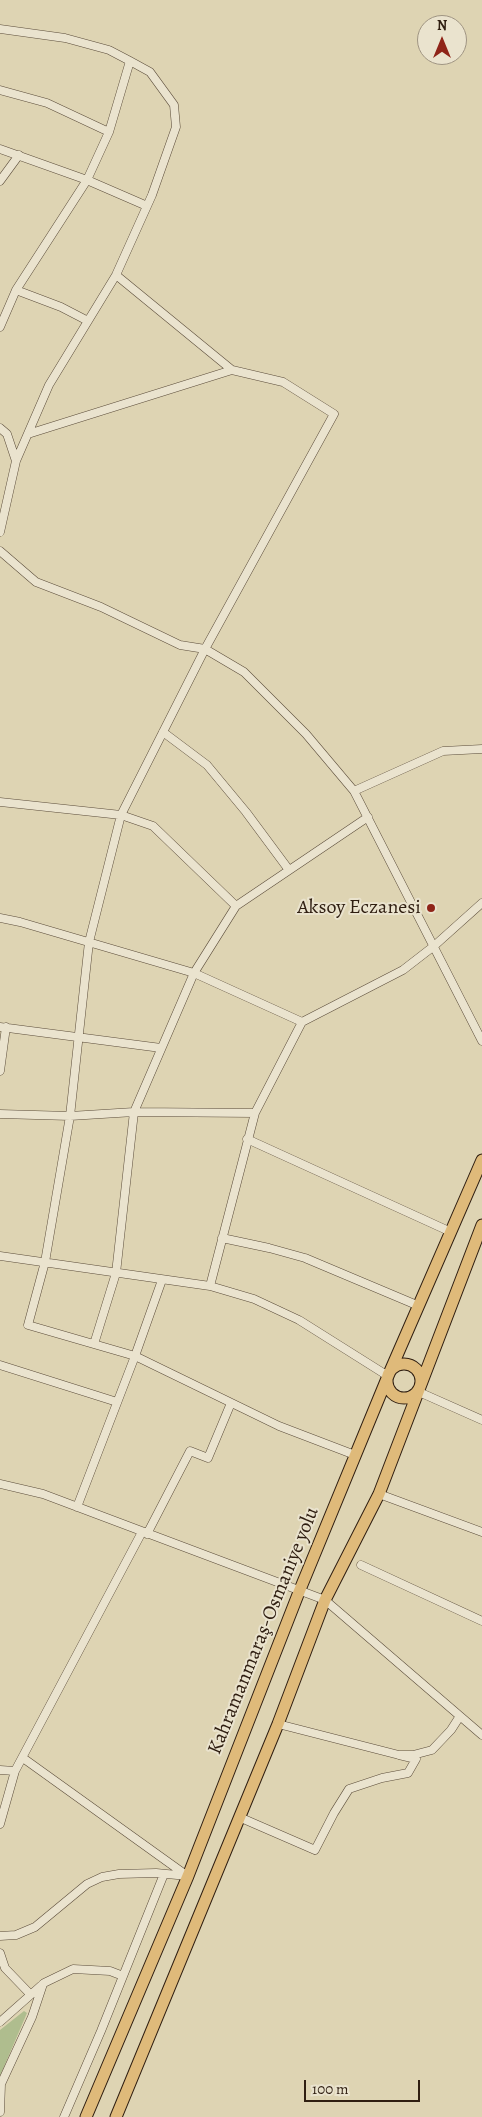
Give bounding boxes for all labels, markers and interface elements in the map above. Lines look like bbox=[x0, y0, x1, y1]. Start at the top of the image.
north arrow bbox=[417, 15, 467, 65]
text: N bbox=[437, 16, 447, 35]
place label: Aksoy Eczanesi bbox=[297, 896, 421, 920]
marker: Aksoy Eczanesi bbox=[425, 902, 437, 914]
street label: Kahramanmaraş-Osmaniye yolu bbox=[203, 1504, 325, 1758]
scale bar bbox=[307, 2070, 423, 2102]
text: 100 m bbox=[312, 2079, 349, 2099]

